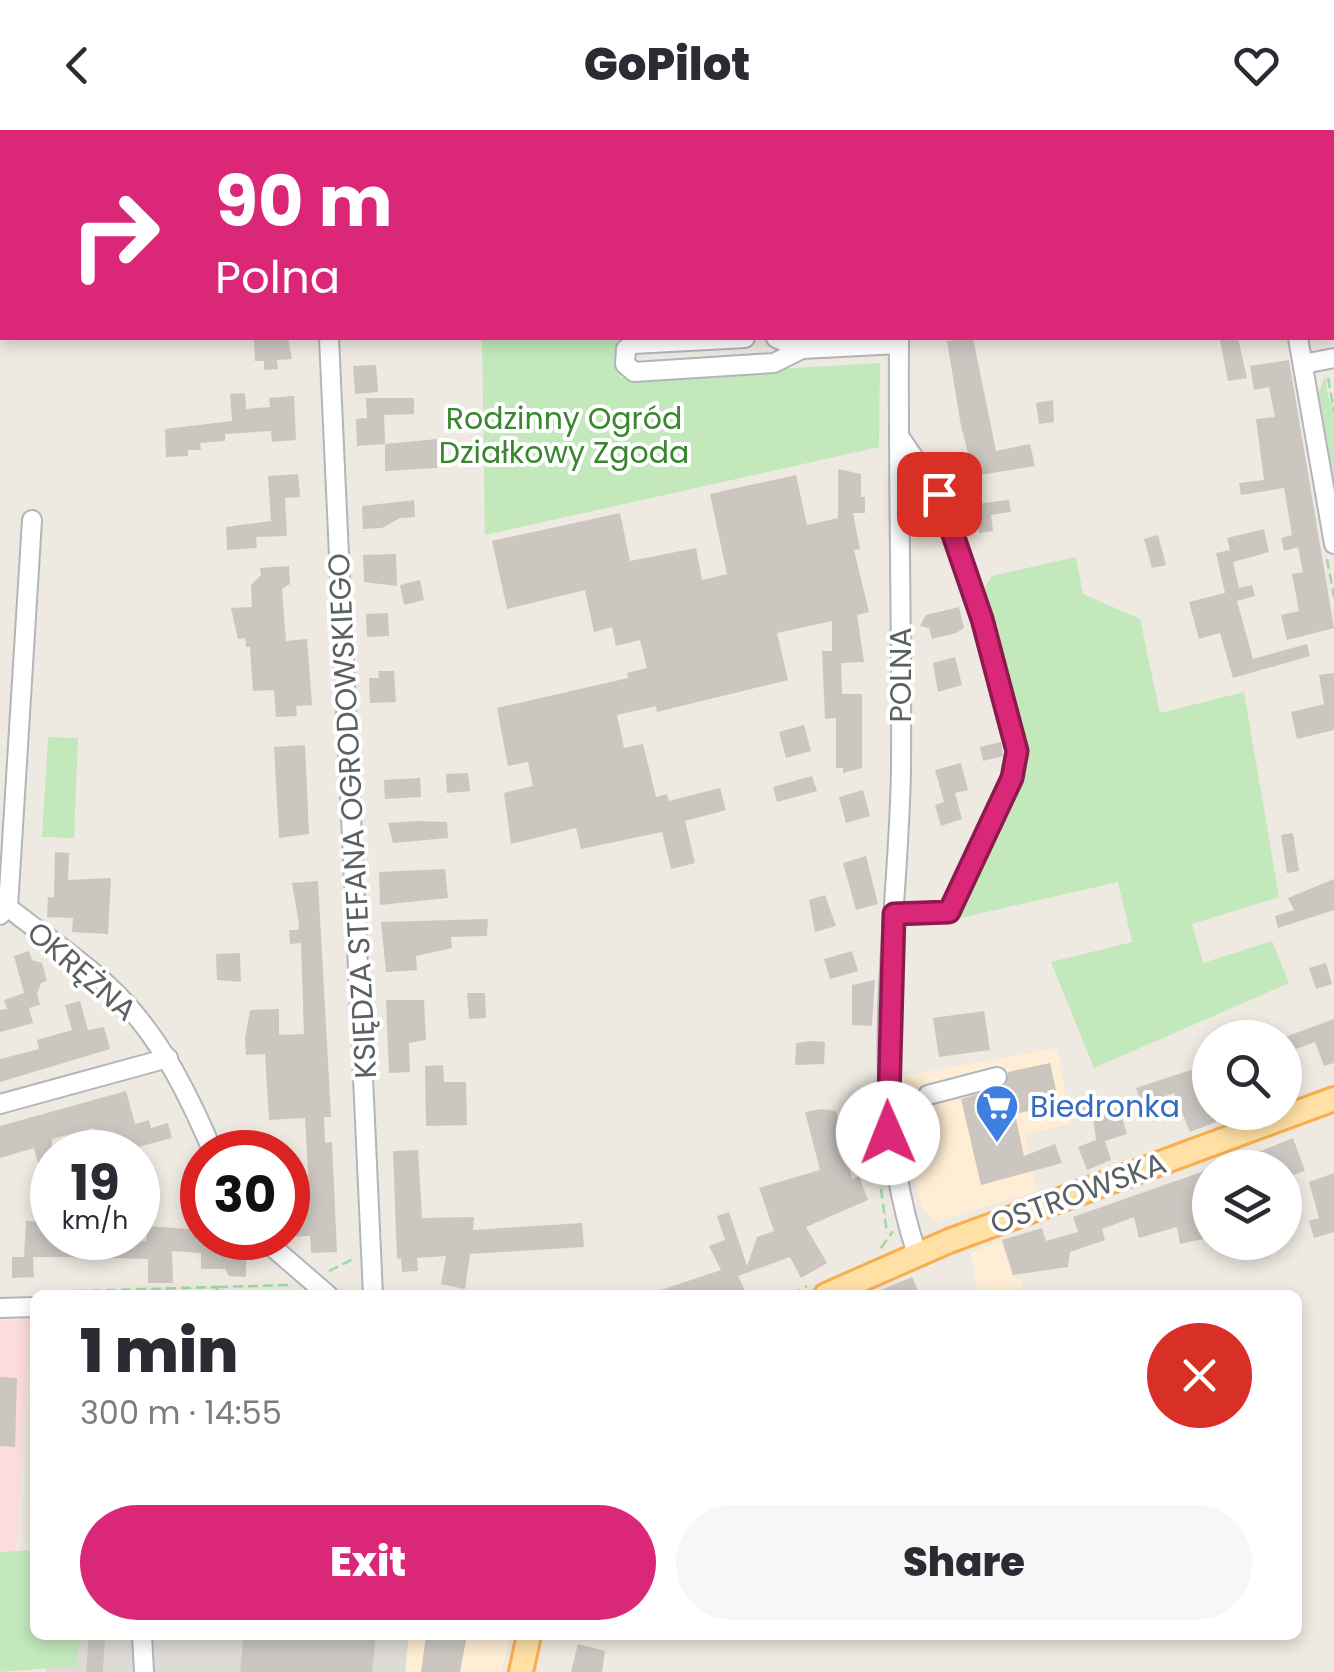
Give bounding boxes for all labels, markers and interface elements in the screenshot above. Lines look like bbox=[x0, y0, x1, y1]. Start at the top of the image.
text: GoPilot bbox=[584, 33, 750, 96]
icon: back bbox=[50, 38, 105, 93]
icon: heart bbox=[1229, 38, 1284, 93]
text: 90 m bbox=[215, 152, 393, 251]
icon: right bbox=[50, 170, 180, 300]
text: Polna bbox=[215, 246, 340, 309]
park label: Rodzinny Ogród Działkowy Zgoda bbox=[439, 397, 689, 474]
pin bbox=[897, 452, 982, 537]
icon: arrive bbox=[912, 467, 967, 522]
street label: KSIĘDZA STEFANA OGRODOWSKIEGO bbox=[317, 552, 387, 1080]
street label: POLNA bbox=[879, 627, 922, 723]
street label: OKRĘŻNA bbox=[18, 911, 146, 1031]
map controls bbox=[1192, 1020, 1302, 1260]
button: search bbox=[1192, 1020, 1302, 1130]
position arrow bbox=[836, 1081, 940, 1185]
supermarket icon: Biedronka bbox=[974, 1083, 1020, 1144]
place label: Biedronka bbox=[1030, 1085, 1180, 1128]
speed limit sign: 30 bbox=[180, 1130, 310, 1260]
street label: OSTROWSKA bbox=[984, 1141, 1172, 1245]
text: 19 bbox=[70, 1147, 120, 1218]
button: layers bbox=[1192, 1150, 1302, 1260]
text: km/h bbox=[62, 1203, 128, 1238]
text: 1 min bbox=[80, 1309, 238, 1393]
button: close bbox=[1147, 1323, 1252, 1428]
text: 300 m · 14:55 bbox=[80, 1390, 282, 1435]
button: Exit bbox=[80, 1505, 656, 1620]
button: Share bbox=[676, 1505, 1252, 1620]

